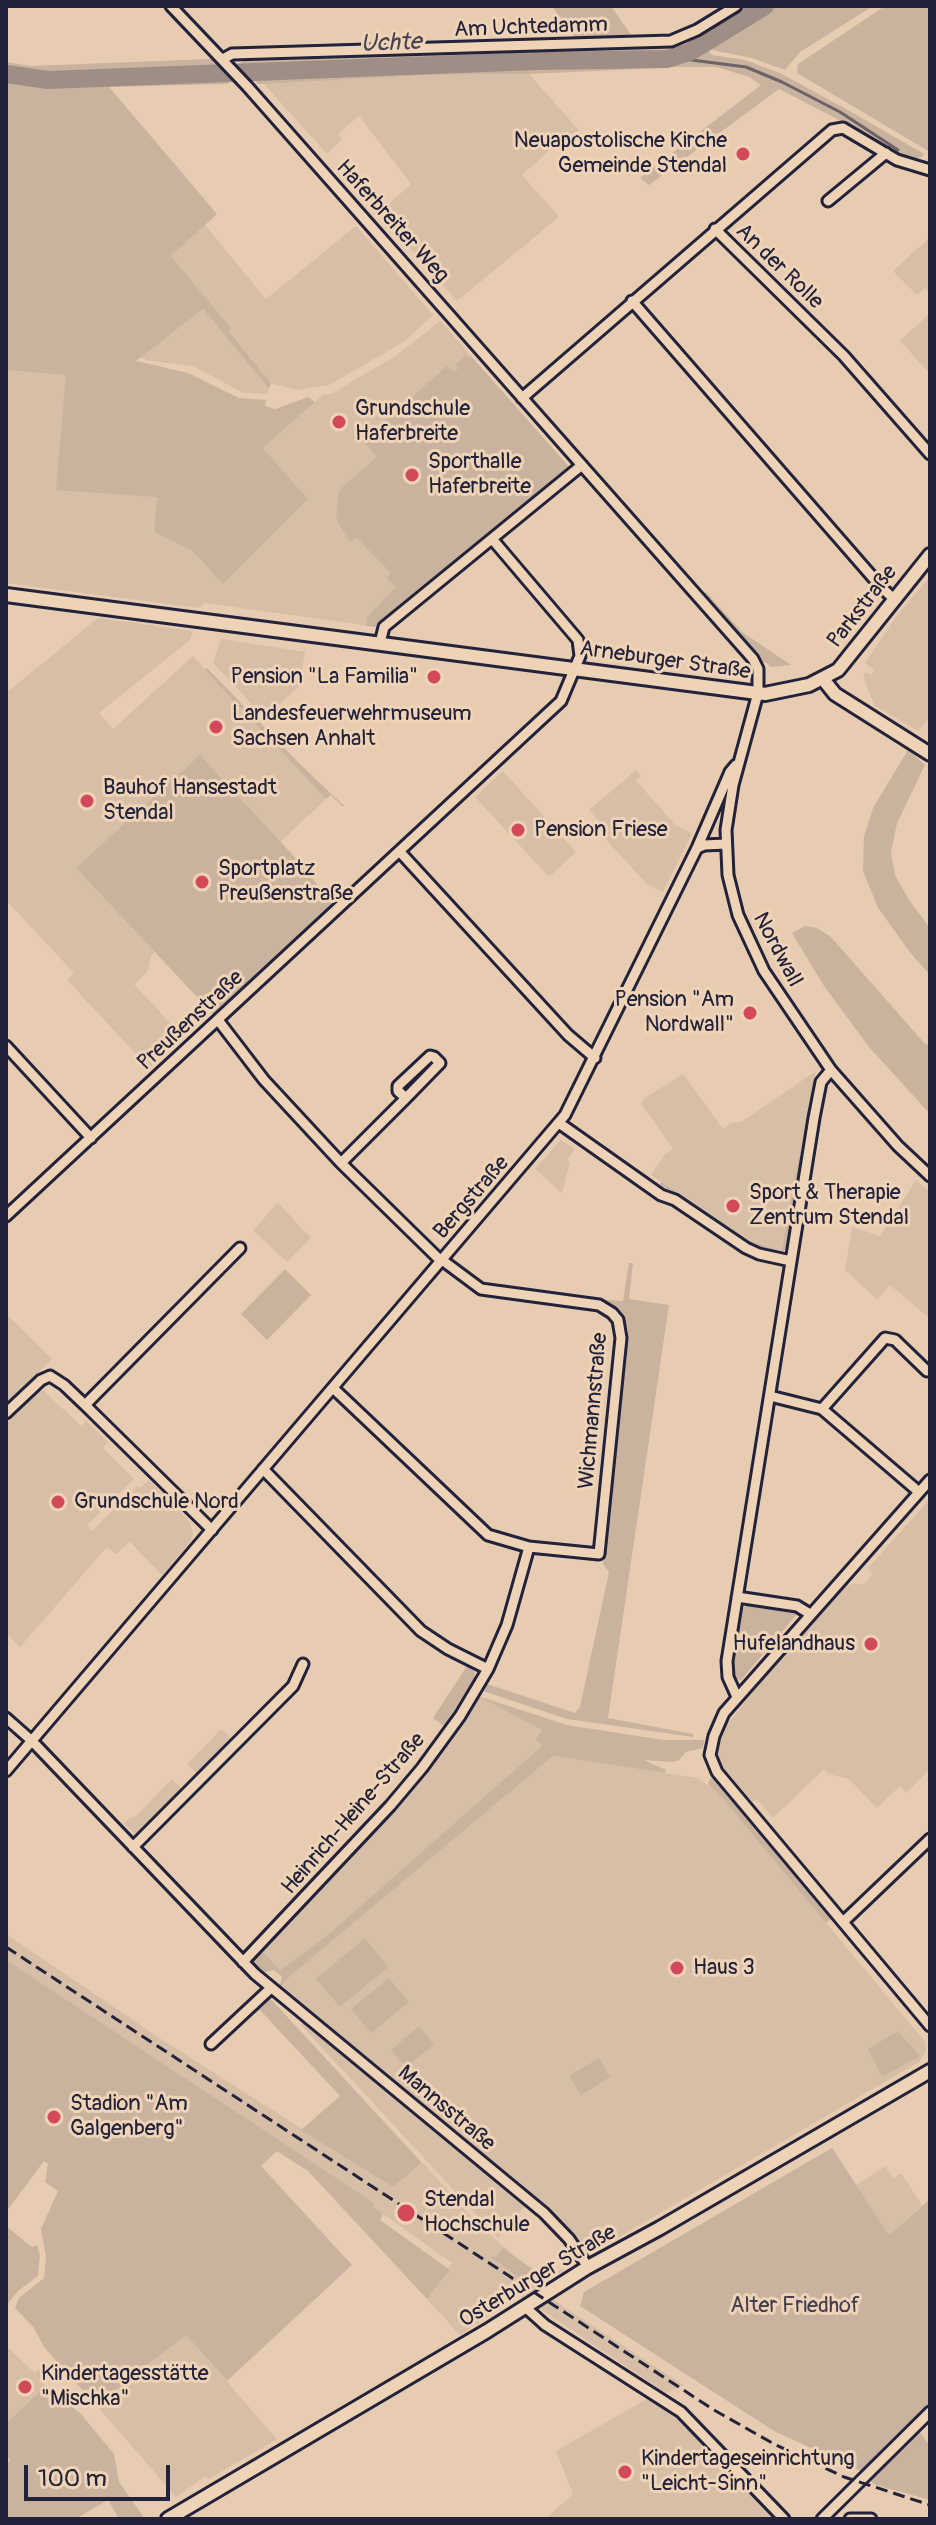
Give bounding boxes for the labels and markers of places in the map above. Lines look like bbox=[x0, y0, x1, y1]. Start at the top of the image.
place label: Neuapostolische Kirche Gemeinde Stendal bbox=[514, 128, 727, 180]
marker: Neuapostolische Kirche Gemeinde Stendal bbox=[734, 145, 752, 163]
place label: Grundschule Haferbreite bbox=[355, 396, 470, 448]
marker: Grundschule Haferbreite bbox=[330, 413, 348, 431]
place label: Sporthalle Haferbreite bbox=[428, 449, 531, 500]
marker: Sporthalle Haferbreite bbox=[403, 466, 421, 484]
place label: Pension "La Familia" bbox=[231, 664, 418, 690]
marker: Pension "La Familia" bbox=[425, 668, 443, 686]
place label: Landesfeuerwehrmuseum Sachsen Anhalt bbox=[232, 701, 471, 752]
marker: Landesfeuerwehrmuseum Sachsen Anhalt bbox=[207, 718, 225, 736]
place label: Bauhof Hansestadt Stendal bbox=[103, 775, 277, 826]
marker: Bauhof Hansestadt Stendal bbox=[78, 792, 96, 810]
place label: Pension Friese bbox=[534, 817, 668, 843]
marker: Pension Friese bbox=[509, 821, 527, 839]
place label: Sportplatz Preußenstraße bbox=[218, 856, 353, 908]
marker: Sportplatz Preußenstraße bbox=[193, 873, 211, 891]
place label: Pension "Am Nordwall" bbox=[615, 987, 734, 1038]
marker: Pension "Am Nordwall" bbox=[741, 1004, 759, 1022]
place label: Sport & Therapie Zentrum Stendal bbox=[749, 1180, 909, 1232]
marker: Sport & Therapie Zentrum Stendal bbox=[724, 1197, 742, 1215]
place label: Grundschule Nord bbox=[74, 1489, 239, 1515]
marker: Grundschule Nord bbox=[49, 1493, 67, 1511]
place label: Hufelandhaus bbox=[733, 1631, 855, 1657]
marker: Hufelandhaus bbox=[862, 1635, 880, 1653]
place label: Haus 3 bbox=[693, 1955, 755, 1981]
marker: Haus 3 bbox=[668, 1959, 686, 1977]
place label: Stadion "Am Galgenberg" bbox=[70, 2091, 188, 2142]
marker: Stadion "Am Galgenberg" bbox=[45, 2108, 63, 2126]
place label: Stendal Hochschule bbox=[424, 2187, 530, 2238]
marker: Stendal Hochschule bbox=[395, 2202, 417, 2224]
place label: Kindertagesstätte "Mischka" bbox=[41, 2361, 209, 2412]
marker: Kindertagesstätte "Mischka" bbox=[16, 2378, 34, 2396]
place label: Kindertageseinrichtung "Leicht-Sinn" bbox=[641, 2446, 855, 2498]
marker: Kindertageseinrichtung "Leicht-Sinn" bbox=[616, 2463, 634, 2481]

